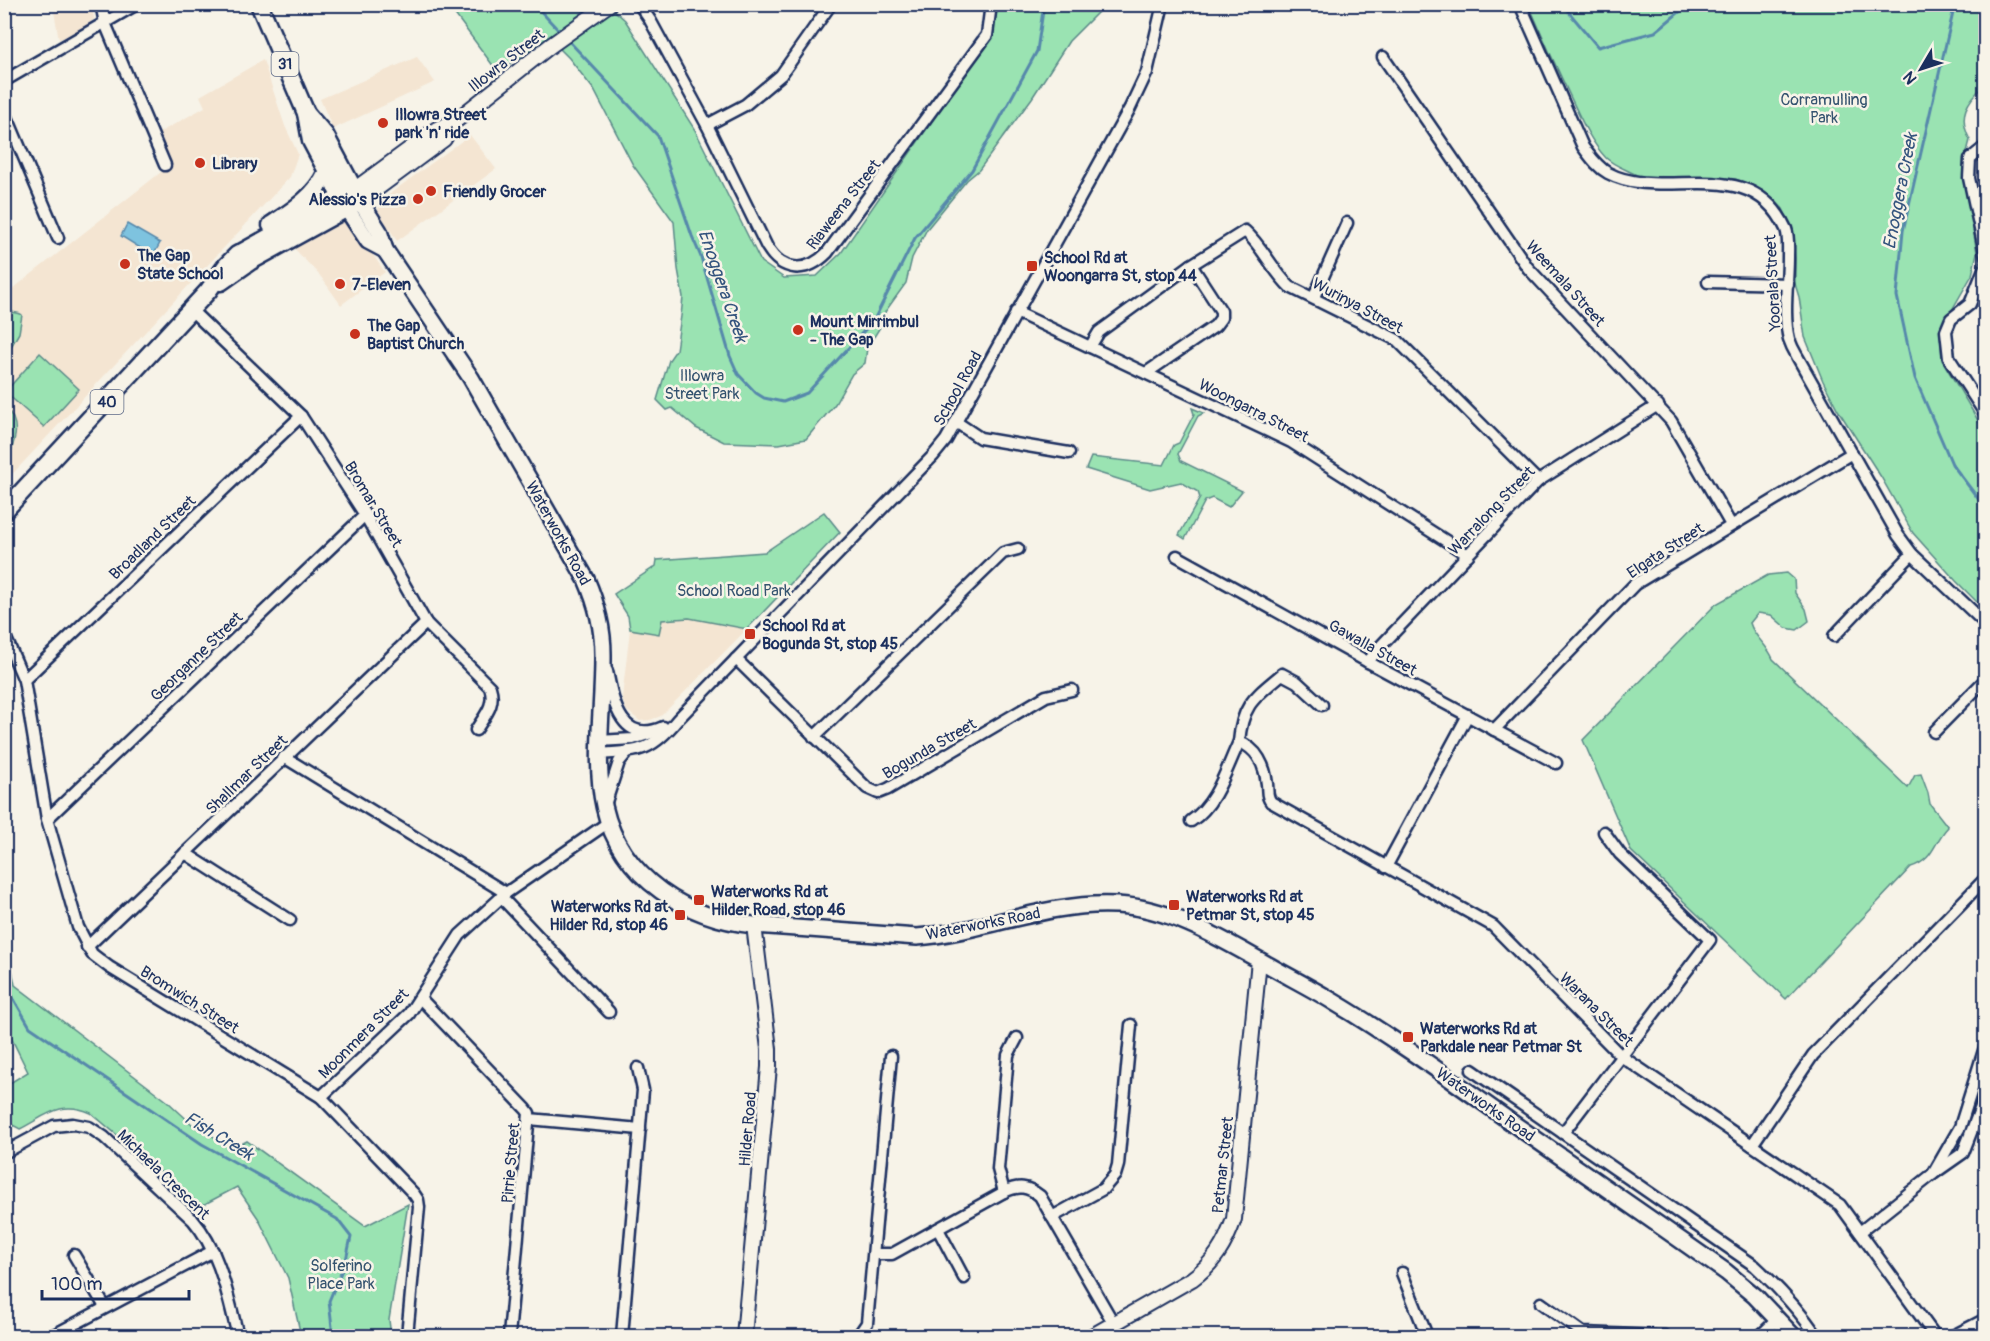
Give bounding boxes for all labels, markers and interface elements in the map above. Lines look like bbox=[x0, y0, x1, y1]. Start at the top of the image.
street label: Illowra Street bbox=[464, 24, 549, 97]
north arrow bbox=[1891, 39, 1951, 99]
road number: 31 bbox=[272, 52, 298, 76]
text: N bbox=[1899, 67, 1921, 88]
park label: Corramulling Park bbox=[1781, 90, 1868, 128]
place label: Illowra Street park 'n' ride bbox=[395, 105, 487, 143]
marker: Illowra Street park 'n' ride bbox=[376, 116, 390, 130]
water label: Enoggera Creek bbox=[1878, 130, 1923, 251]
place label: Library bbox=[212, 154, 258, 174]
street label: Riaweena Street bbox=[802, 155, 886, 254]
marker: Library bbox=[193, 156, 207, 170]
place label: Friendly Grocer bbox=[443, 182, 546, 202]
marker: Friendly Grocer bbox=[424, 184, 438, 198]
place label: Alessio's Pizza bbox=[309, 190, 407, 210]
marker: Alessio's Pizza bbox=[411, 192, 425, 206]
water label: Enoggera Creek bbox=[692, 227, 753, 347]
street label: Yoorala Street bbox=[1760, 234, 1786, 333]
street label: Weemala Street bbox=[1521, 236, 1610, 331]
place label: The Gap State School bbox=[136, 246, 224, 284]
place label: School Rd at Woongarra St, stop 44 bbox=[1044, 248, 1198, 286]
marker: The Gap State School bbox=[118, 257, 132, 271]
marker: School Rd at Woongarra St, stop 44 bbox=[1025, 259, 1039, 273]
street label: Wurinya Street bbox=[1309, 274, 1407, 338]
place label: 7-Eleven bbox=[352, 275, 411, 295]
marker: 7-Eleven bbox=[333, 277, 347, 291]
place label: Mount Mirrimbul - The Gap bbox=[810, 312, 919, 350]
place label: The Gap Baptist Church bbox=[366, 316, 465, 354]
marker: Mount Mirrimbul - The Gap bbox=[791, 323, 805, 337]
marker: The Gap Baptist Church bbox=[348, 327, 362, 341]
street label: School Road bbox=[929, 348, 987, 429]
park label: Illowra Street Park bbox=[665, 366, 740, 404]
street label: Woongarra Street bbox=[1195, 375, 1312, 448]
road number: 40 bbox=[90, 390, 124, 414]
street label: Bromar Street bbox=[340, 458, 407, 552]
street label: Warralong Street bbox=[1444, 462, 1540, 559]
street label: Waterworks Road bbox=[521, 478, 595, 589]
street label: Broadland Street bbox=[105, 491, 201, 584]
street label: Elgata Street bbox=[1623, 518, 1708, 583]
park label: School Road Park bbox=[677, 581, 791, 601]
street label: Georganne Street bbox=[146, 607, 247, 706]
street label: Gawalla Street bbox=[1325, 615, 1421, 681]
place label: School Rd at Bogunda St, stop 45 bbox=[762, 616, 899, 654]
marker: School Rd at Bogunda St, stop 45 bbox=[743, 627, 757, 641]
street label: Bogunda Street bbox=[879, 714, 980, 784]
street label: Shallmar Street bbox=[202, 730, 292, 819]
place label: Waterworks Rd at Hilder Road, stop 46 bbox=[711, 882, 846, 920]
place label: Waterworks Rd at Petmar St, stop 45 bbox=[1186, 887, 1315, 925]
marker: Waterworks Rd at Hilder Road, stop 46 bbox=[692, 893, 706, 907]
place label: Waterworks Rd at Hilder Rd, stop 46 bbox=[550, 897, 669, 935]
marker: Waterworks Rd at Petmar St, stop 45 bbox=[1167, 898, 1181, 912]
street label: Waterworks Road bbox=[924, 903, 1042, 945]
marker: Waterworks Rd at Hilder Rd, stop 46 bbox=[673, 908, 687, 922]
street label: Bromwich Street bbox=[136, 961, 243, 1039]
street label: Warana Street bbox=[1555, 968, 1638, 1052]
street label: Moonmera Street bbox=[314, 984, 413, 1083]
place label: Waterworks Rd at Parkdale near Petmar St bbox=[1420, 1019, 1582, 1057]
marker: Waterworks Rd at Parkdale near Petmar St bbox=[1401, 1030, 1415, 1044]
street label: Waterworks Road bbox=[1432, 1063, 1539, 1146]
street label: Hilder Road bbox=[735, 1091, 761, 1167]
water label: Fish Creek bbox=[180, 1107, 259, 1167]
street label: Petmar Street bbox=[1208, 1115, 1238, 1215]
street label: Pirrie Street bbox=[498, 1121, 525, 1204]
street label: Michaela Crescent bbox=[113, 1125, 214, 1224]
park label: Solferino Place Park bbox=[307, 1256, 375, 1294]
scale bar bbox=[42, 1263, 189, 1301]
text: 100 m bbox=[51, 1273, 103, 1296]

